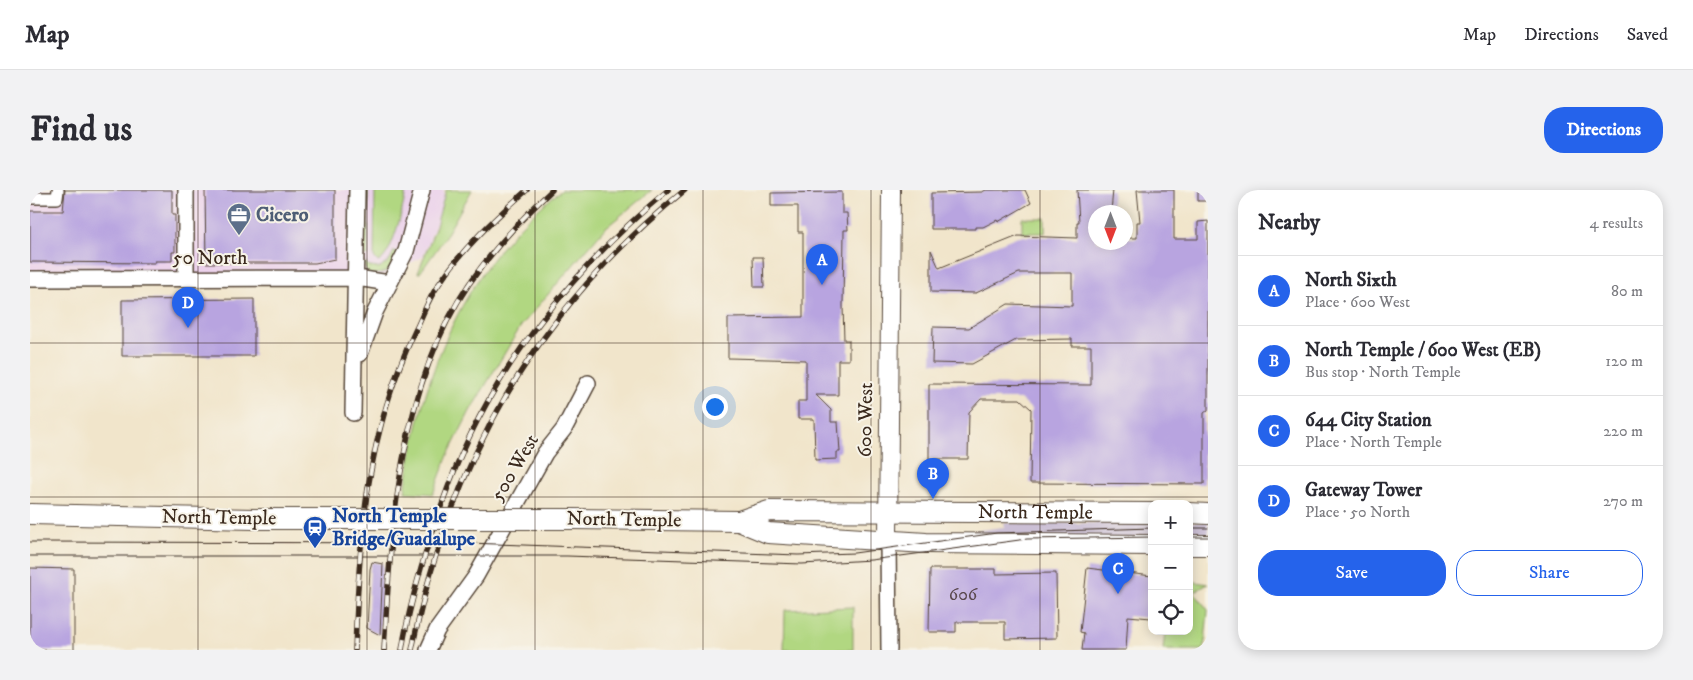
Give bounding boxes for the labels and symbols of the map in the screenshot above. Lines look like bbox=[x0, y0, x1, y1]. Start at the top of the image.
office icon: Cicero bbox=[226, 202, 252, 236]
place label: Cicero bbox=[256, 203, 309, 228]
north arrow bbox=[1088, 205, 1133, 250]
pin: A bbox=[806, 244, 838, 285]
street label: 50 North bbox=[173, 246, 248, 271]
pin: D bbox=[172, 287, 204, 328]
street label: 600 West bbox=[853, 382, 879, 458]
your location bbox=[702, 394, 728, 420]
street label: 500 West bbox=[485, 430, 545, 506]
pin: B bbox=[917, 458, 949, 499]
street label: North Temple bbox=[978, 500, 1093, 525]
street label: North Temple bbox=[161, 504, 277, 532]
place label: North Temple Bridge/Guadalupe bbox=[332, 504, 476, 552]
street label: North Temple bbox=[566, 506, 682, 534]
station icon: North Temple Bridge/Guadalupe bbox=[302, 515, 328, 549]
pin: C bbox=[1102, 553, 1134, 594]
house number: 606 bbox=[949, 584, 978, 606]

